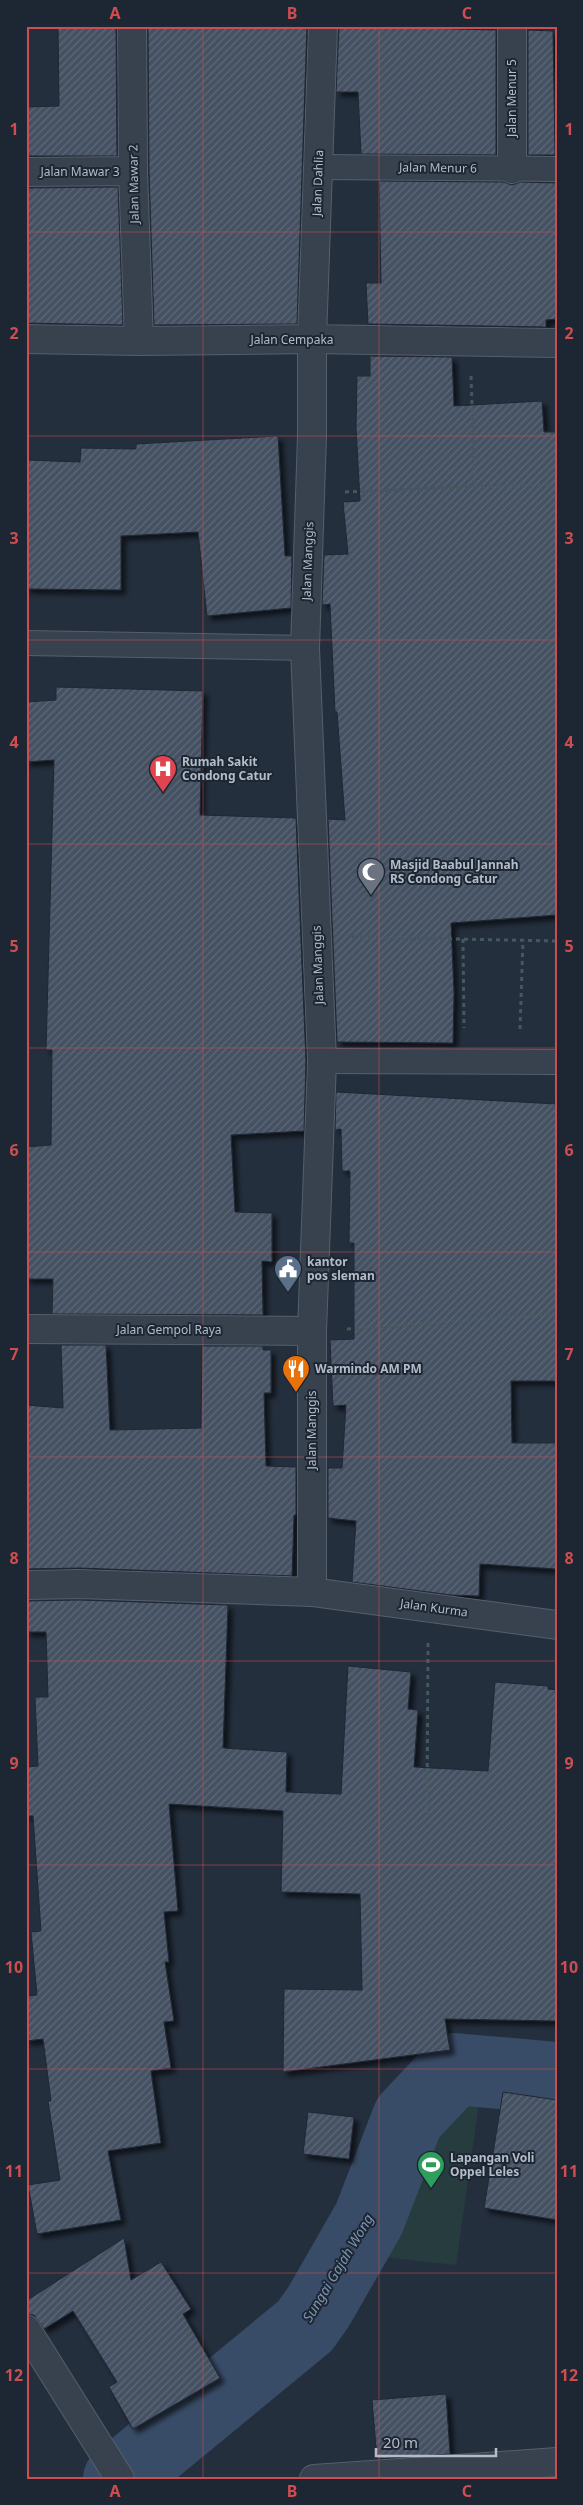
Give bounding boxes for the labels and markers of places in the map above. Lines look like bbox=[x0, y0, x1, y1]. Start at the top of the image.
place label: Rumah Sakit Condong Catur bbox=[182, 753, 272, 784]
hospital icon: Rumah Sakit Condong Catur bbox=[148, 754, 178, 793]
place label: Masjid Baabul Jannah RS Condong Catur bbox=[390, 856, 519, 887]
mosque icon: Masjid Baabul Jannah RS Condong Catur bbox=[356, 857, 386, 896]
place label: kantor pos sleman bbox=[307, 1253, 375, 1284]
public building icon: kantor pos sleman bbox=[273, 1254, 303, 1293]
restaurant icon: Warmindo AM PM bbox=[281, 1354, 311, 1393]
place label: Warmindo AM PM bbox=[315, 1360, 422, 1377]
place label: Lapangan Voli Oppel Leles bbox=[450, 2149, 534, 2180]
sports icon: Lapangan Voli Oppel Leles bbox=[416, 2150, 446, 2189]

